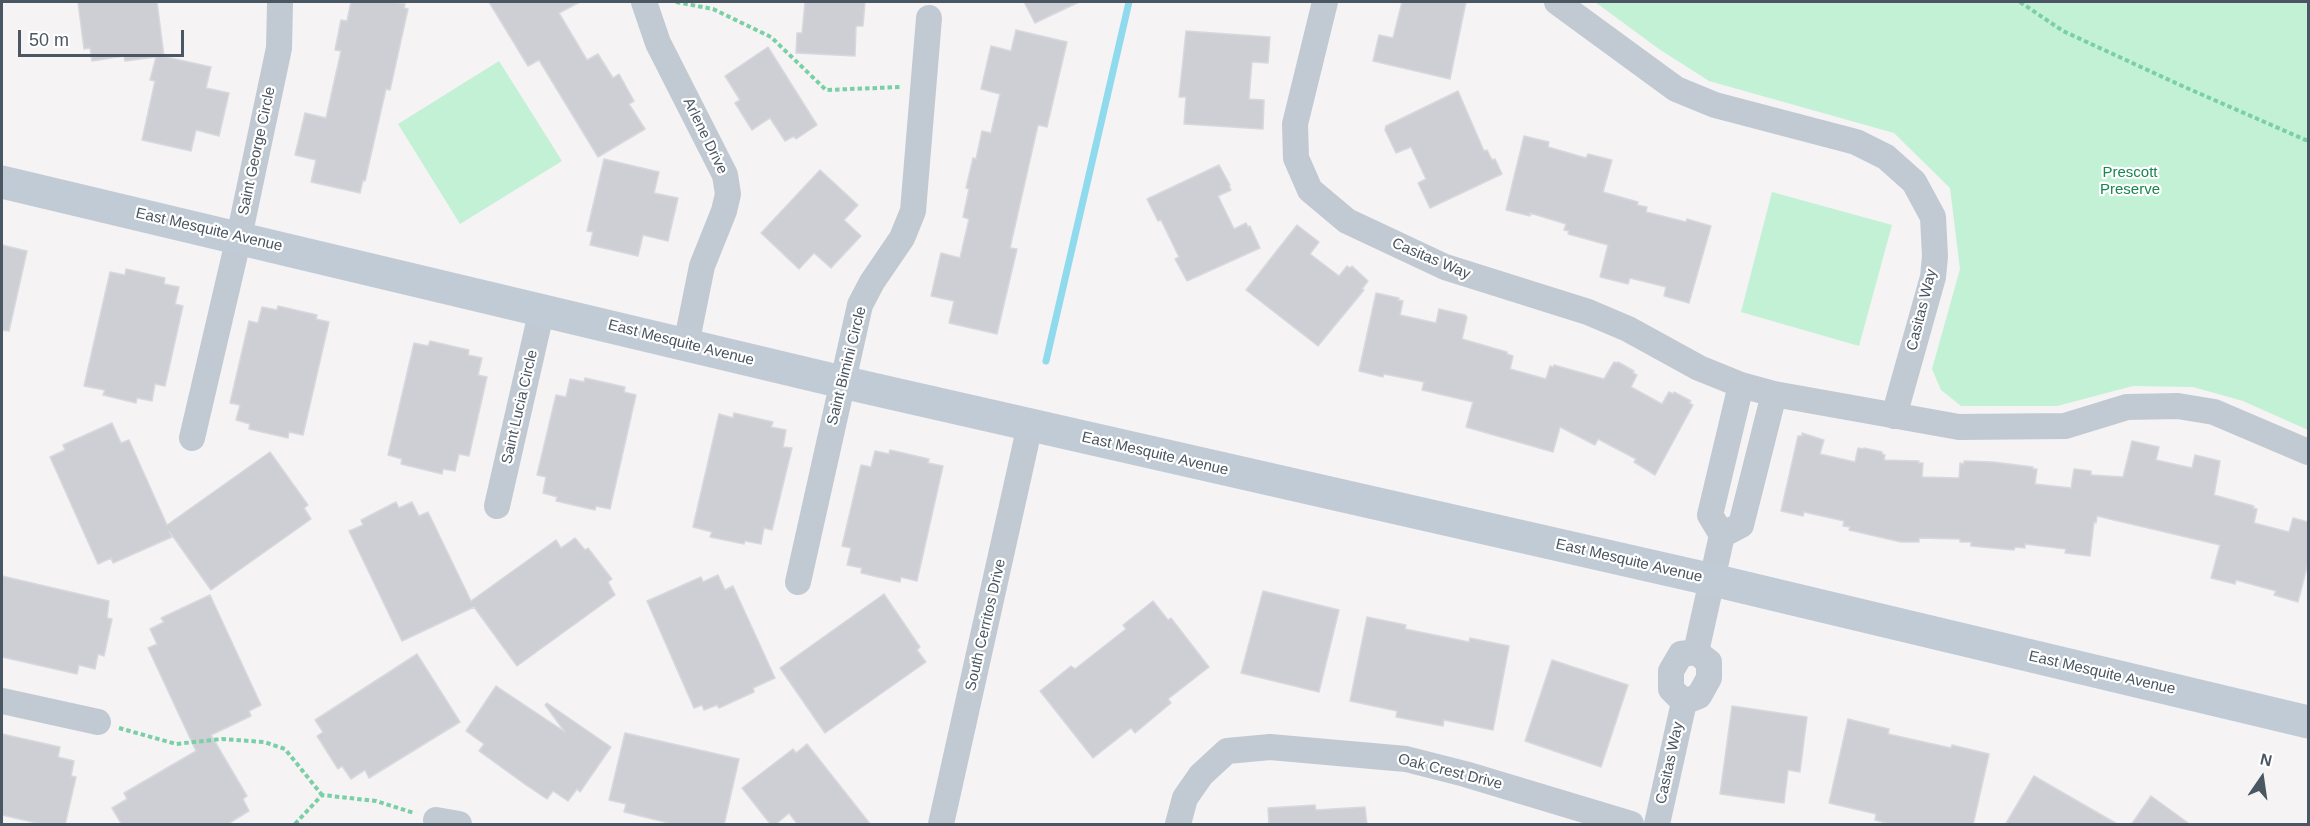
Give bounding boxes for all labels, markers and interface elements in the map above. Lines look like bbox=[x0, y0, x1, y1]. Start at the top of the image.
scale bar bbox=[21, 18, 188, 56]
text: 50 m bbox=[29, 30, 69, 50]
street label: Saint George Circle bbox=[235, 85, 279, 217]
street label: Arlene Drive bbox=[679, 95, 731, 177]
park label: Prescott Preserve bbox=[2100, 164, 2160, 199]
street label: East Mesquite Avenue bbox=[134, 204, 284, 256]
street label: Casitas Way bbox=[1389, 234, 1473, 284]
street label: Casitas Way bbox=[1903, 267, 1941, 353]
street label: Saint Bimini Circle bbox=[824, 305, 870, 427]
street label: East Mesquite Avenue bbox=[606, 316, 756, 370]
street label: Saint Lucia Circle bbox=[498, 348, 542, 466]
street label: East Mesquite Avenue bbox=[1080, 428, 1230, 480]
street label: East Mesquite Avenue bbox=[1554, 535, 1704, 587]
street label: South Cerritos Drive bbox=[962, 557, 1010, 693]
street label: East Mesquite Avenue bbox=[2027, 647, 2177, 699]
street label: Casitas Way bbox=[1653, 720, 1687, 806]
north arrow bbox=[2232, 748, 2292, 808]
street label: Oak Crest Drive bbox=[1396, 750, 1504, 794]
text: N bbox=[2259, 750, 2274, 770]

